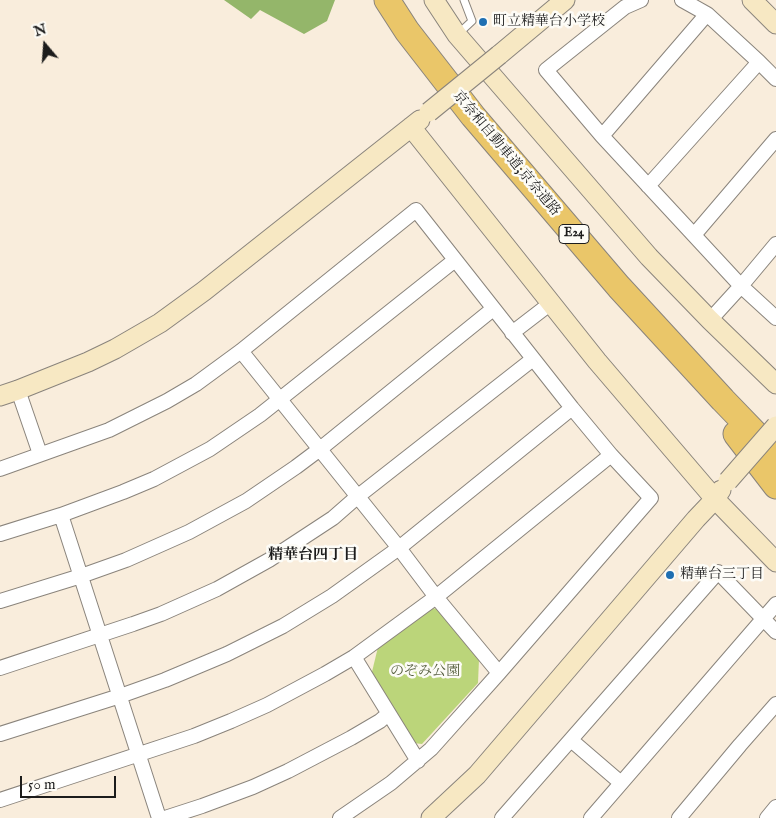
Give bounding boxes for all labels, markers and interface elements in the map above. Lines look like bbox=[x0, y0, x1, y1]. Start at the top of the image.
place label: 町立精華台小学校 bbox=[493, 14, 605, 30]
marker: 町立精華台小学校 bbox=[477, 16, 489, 28]
north arrow bbox=[20, 20, 70, 70]
text: N bbox=[32, 20, 49, 41]
street label: 京奈和自動車道;京奈道路 bbox=[449, 88, 563, 220]
road number: E24 bbox=[559, 224, 589, 243]
district label: 精華台四丁目 bbox=[268, 547, 358, 565]
place label: 精華台三丁目 bbox=[680, 567, 764, 583]
marker: 精華台三丁目 bbox=[664, 569, 676, 581]
park label: のぞみ公園 bbox=[390, 664, 460, 680]
scale bar bbox=[22, 766, 119, 798]
text: 50 m bbox=[28, 775, 56, 794]

